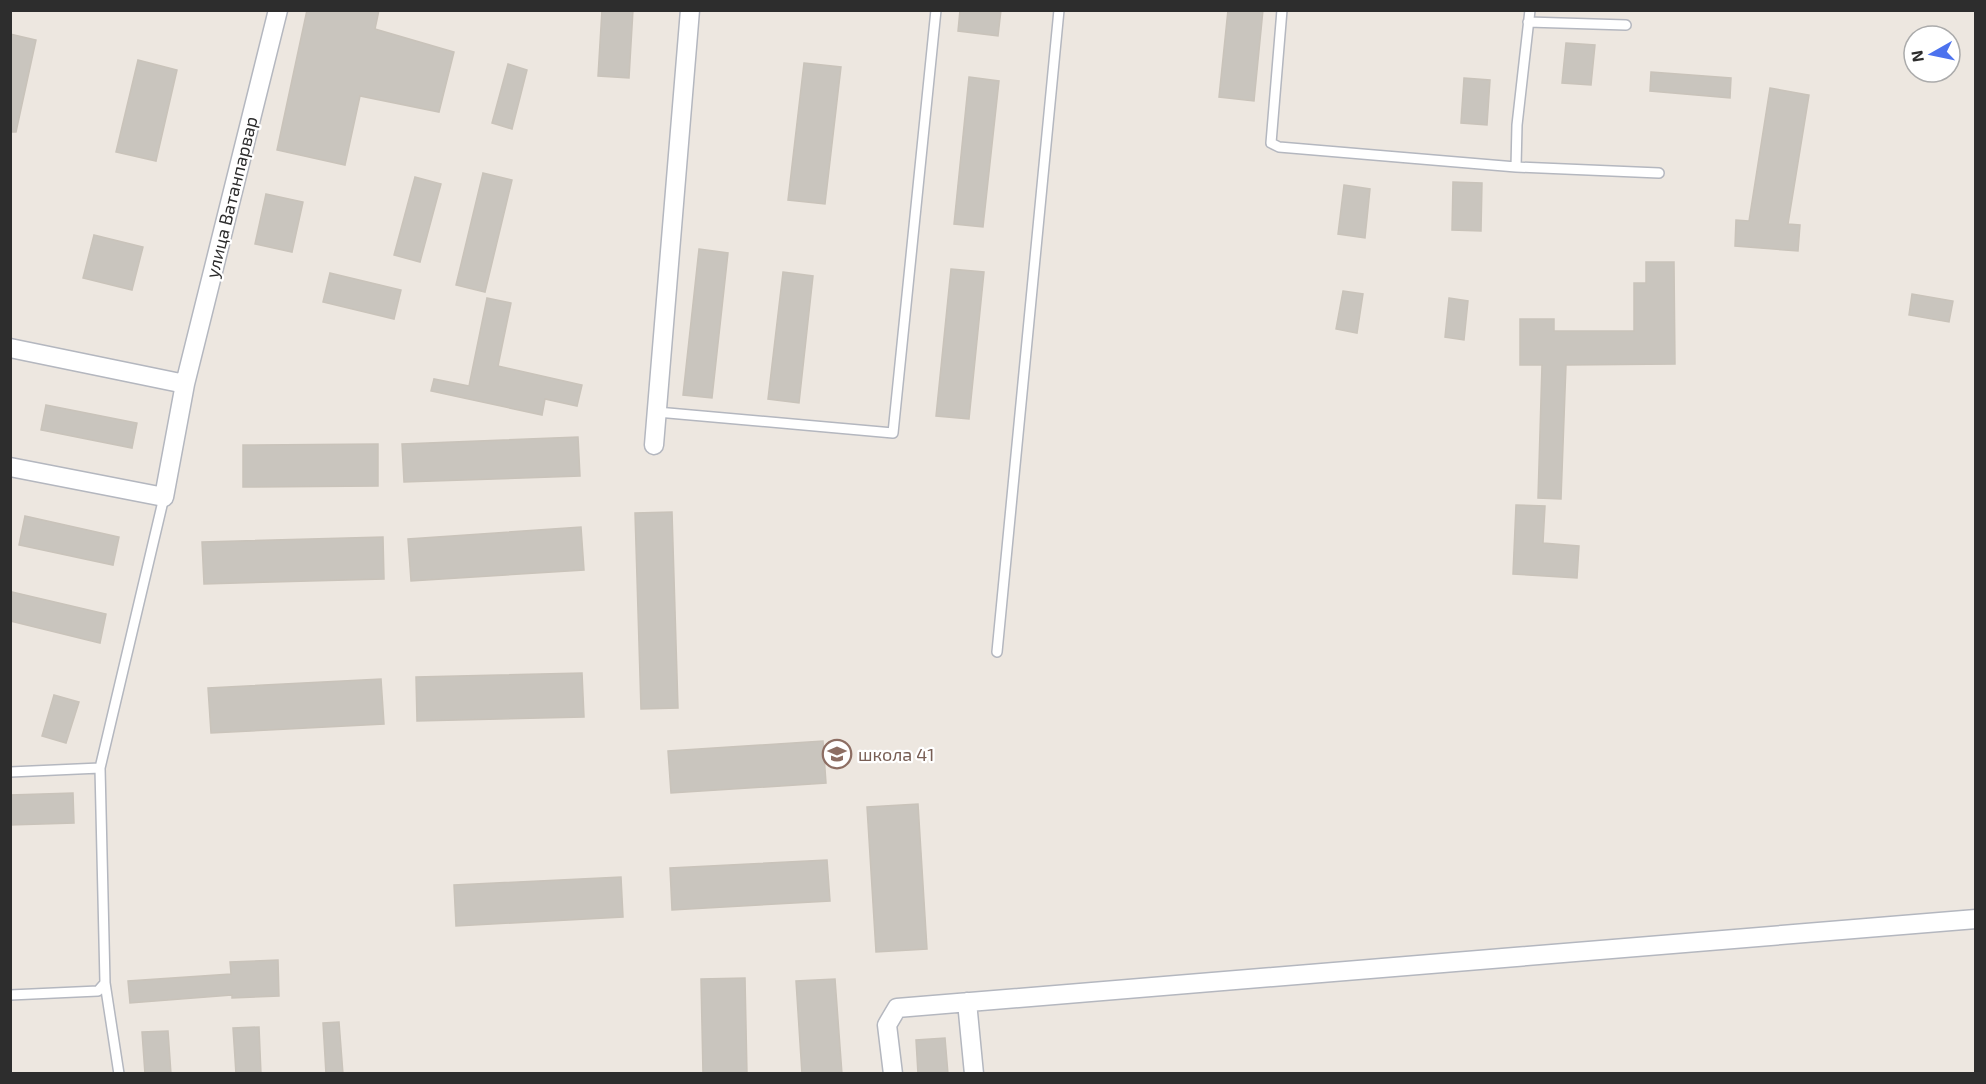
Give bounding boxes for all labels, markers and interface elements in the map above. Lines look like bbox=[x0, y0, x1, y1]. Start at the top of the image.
north arrow bbox=[1902, 24, 1962, 84]
text: N bbox=[1906, 49, 1927, 64]
street label: улица Ватанпарвар bbox=[200, 114, 262, 280]
school or university icon: школа 41 bbox=[821, 738, 853, 770]
place label: школа 41 bbox=[858, 743, 935, 765]

